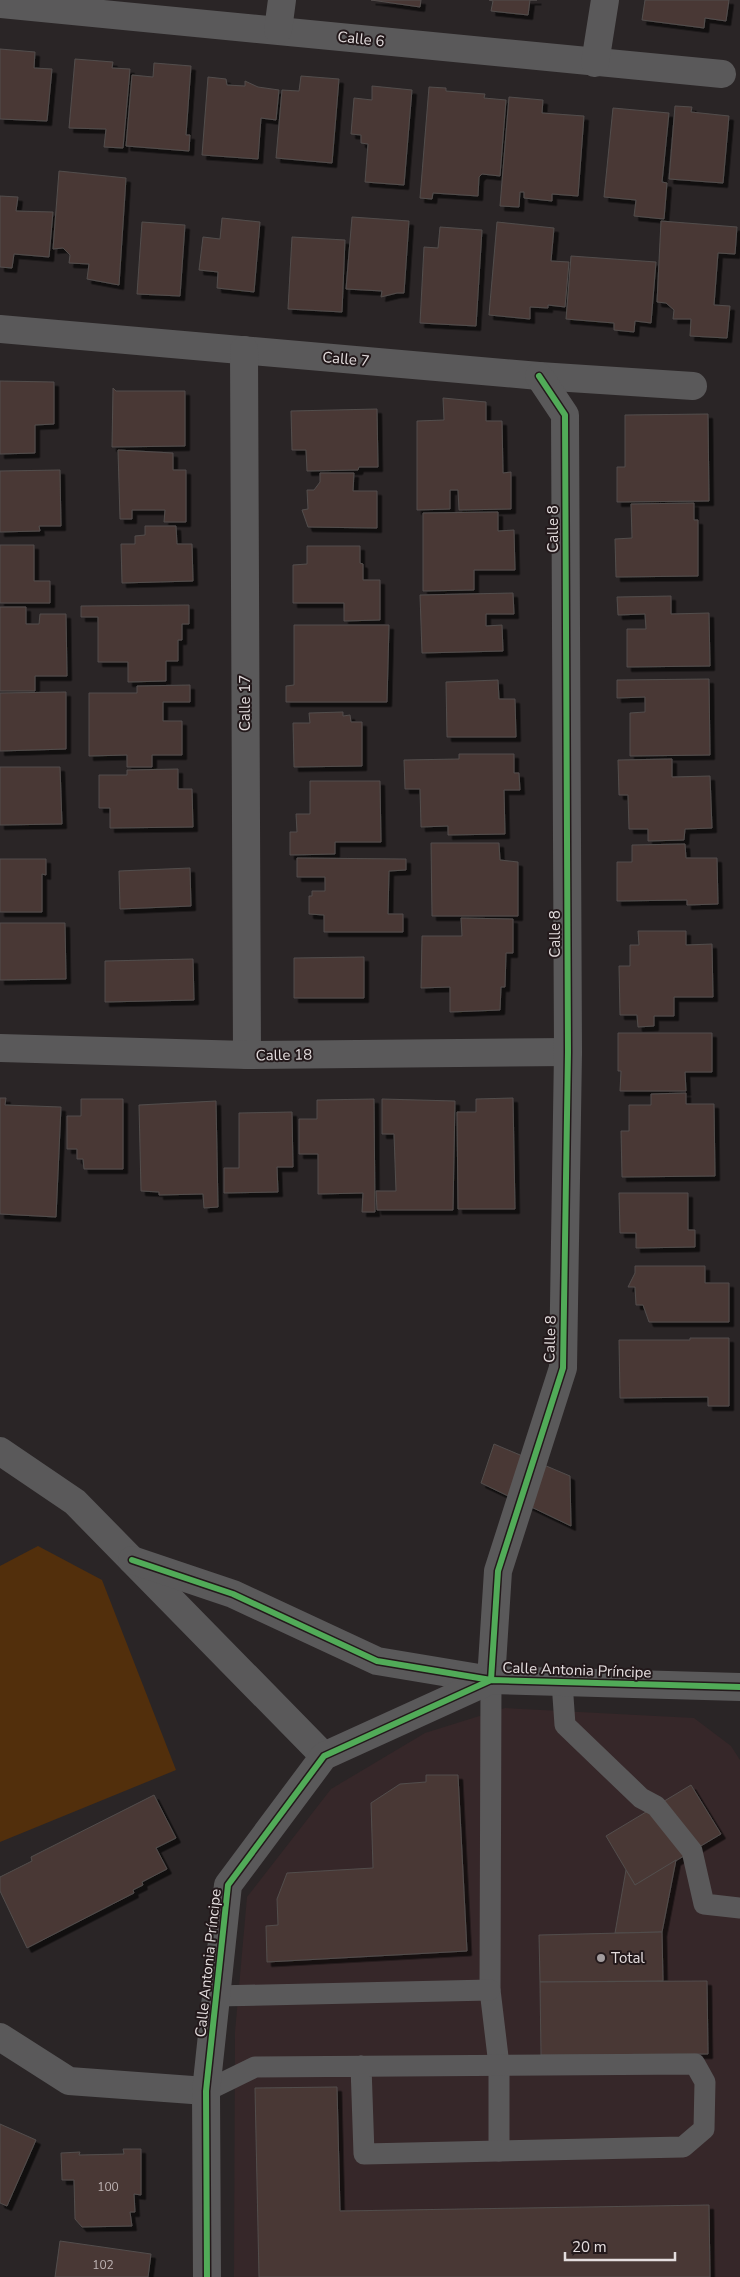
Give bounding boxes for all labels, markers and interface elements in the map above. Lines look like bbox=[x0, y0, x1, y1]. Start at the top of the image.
street label: Calle 6 bbox=[336, 27, 386, 51]
street label: Calle 7 bbox=[321, 347, 371, 371]
street label: Calle 8 bbox=[543, 505, 563, 553]
street label: Calle 17 bbox=[235, 675, 255, 731]
street label: Calle 8 bbox=[545, 910, 565, 958]
street label: Calle 18 bbox=[256, 1045, 312, 1065]
street label: Calle 8 bbox=[539, 1315, 561, 1363]
street label: Calle Antonia Príncipe bbox=[502, 1657, 652, 1683]
street label: Calle Antonia Príncipe bbox=[190, 1888, 226, 2038]
place label: Total bbox=[611, 1948, 645, 1968]
marker: Total bbox=[595, 1952, 607, 1964]
house number: 100 bbox=[97, 2179, 119, 2195]
scale bar bbox=[565, 2230, 675, 2262]
text: 20 m bbox=[572, 2237, 607, 2257]
house number: 102 bbox=[92, 2257, 114, 2273]

